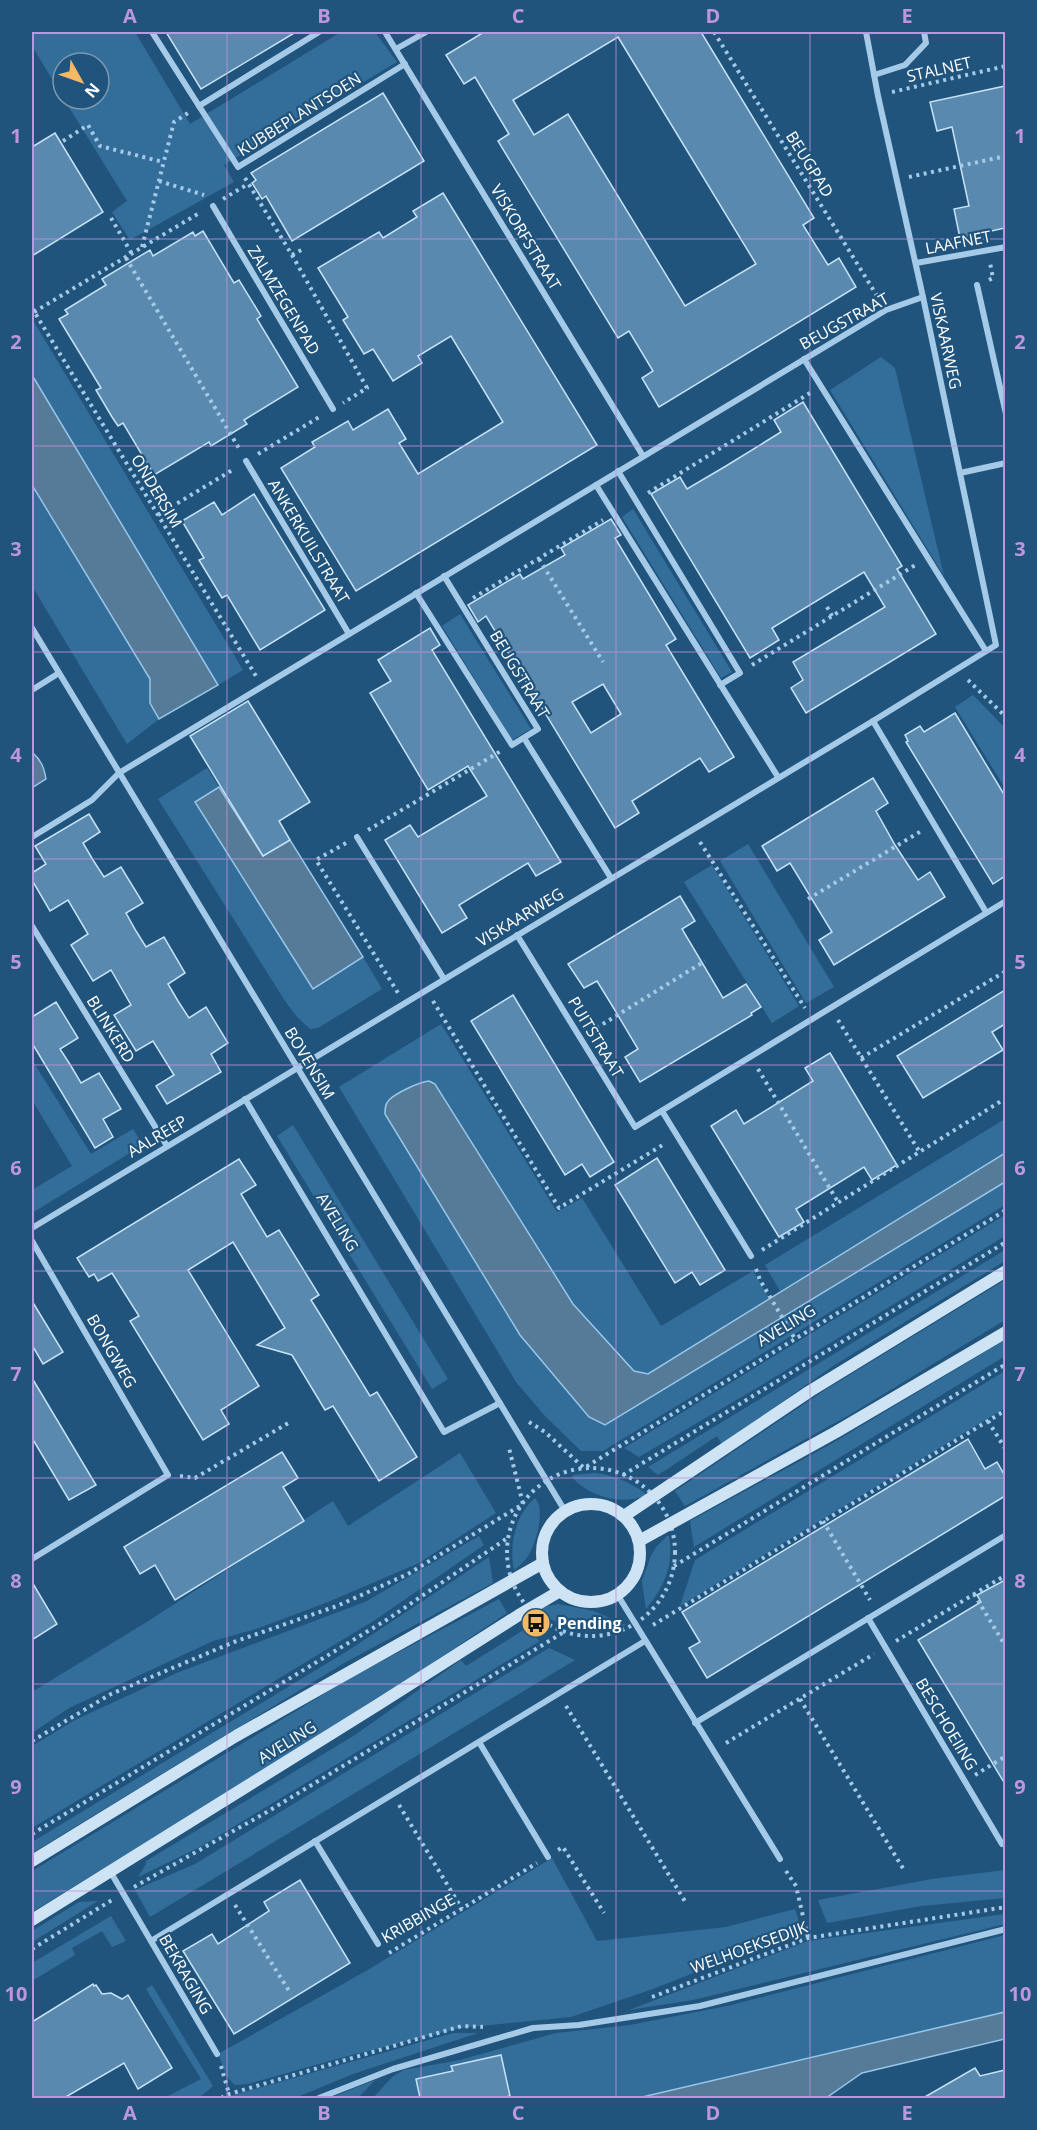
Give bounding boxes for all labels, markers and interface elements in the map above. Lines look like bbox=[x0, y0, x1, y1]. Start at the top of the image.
text: A bbox=[123, 2, 137, 29]
text: B bbox=[317, 2, 331, 29]
text: C bbox=[512, 2, 525, 29]
text: D bbox=[706, 2, 720, 29]
text: E bbox=[901, 2, 913, 29]
north arrow bbox=[51, 51, 111, 111]
street label: STALNET bbox=[904, 51, 974, 87]
street label: KUBBEPLANTSOEN bbox=[233, 67, 365, 161]
text: N bbox=[80, 79, 105, 103]
text: 1 bbox=[10, 122, 22, 149]
text: 1 bbox=[1014, 122, 1026, 149]
street label: BEUGPAD bbox=[781, 127, 839, 201]
street label: VISKORFSTRAAT bbox=[486, 180, 566, 294]
street label: LAAFNET bbox=[923, 225, 993, 259]
street label: ZALMZEGENPAD bbox=[243, 241, 325, 359]
street label: BEUGSTRAAT bbox=[795, 287, 893, 355]
street label: VISKAARWEG bbox=[925, 291, 967, 391]
text: 2 bbox=[10, 328, 22, 355]
text: 2 bbox=[1014, 328, 1026, 355]
street label: ONDERSIM bbox=[126, 450, 188, 532]
street label: ANKERKUILSTRAAT bbox=[263, 475, 355, 607]
text: 3 bbox=[10, 535, 22, 562]
text: 3 bbox=[1014, 535, 1026, 562]
street label: BEUGSTRAAT bbox=[485, 626, 555, 722]
text: 4 bbox=[10, 741, 22, 768]
text: 4 bbox=[1014, 741, 1026, 768]
street label: VISKAARWEG bbox=[472, 882, 568, 952]
text: 5 bbox=[10, 948, 22, 975]
text: 5 bbox=[1014, 948, 1026, 975]
street label: BLINKERD bbox=[82, 991, 140, 1067]
street label: PUITSTRAAT bbox=[563, 992, 629, 1082]
street label: BOVENSIM bbox=[280, 1023, 340, 1103]
street label: AALREEP bbox=[123, 1110, 191, 1162]
text: 6 bbox=[10, 1154, 22, 1181]
text: 6 bbox=[1014, 1154, 1026, 1181]
street label: AVELING bbox=[312, 1188, 364, 1256]
street label: AVELING bbox=[752, 1299, 820, 1351]
street label: BONGWEG bbox=[82, 1310, 142, 1392]
text: 7 bbox=[10, 1360, 22, 1387]
text: 7 bbox=[1014, 1360, 1026, 1387]
text: 8 bbox=[10, 1567, 22, 1594]
text: 8 bbox=[1014, 1567, 1026, 1594]
bus stop icon: Pending bbox=[520, 1607, 552, 1639]
place label: Pending bbox=[557, 1612, 622, 1634]
street label: BESCHOEIING bbox=[911, 1674, 983, 1774]
street label: AVELING bbox=[254, 1715, 320, 1769]
text: 9 bbox=[10, 1773, 22, 1800]
text: 9 bbox=[1014, 1773, 1026, 1800]
street label: KRIBBINGE bbox=[377, 1888, 459, 1948]
street label: WELHOEKSEDIJK bbox=[688, 1916, 811, 1978]
street label: BEKRAGING bbox=[154, 1930, 218, 2018]
text: 10 bbox=[5, 1980, 27, 2007]
text: 10 bbox=[1009, 1980, 1031, 2007]
text: A bbox=[123, 2099, 137, 2126]
text: B bbox=[317, 2099, 331, 2126]
text: C bbox=[512, 2099, 525, 2126]
text: D bbox=[706, 2099, 720, 2126]
text: E bbox=[901, 2099, 913, 2126]

